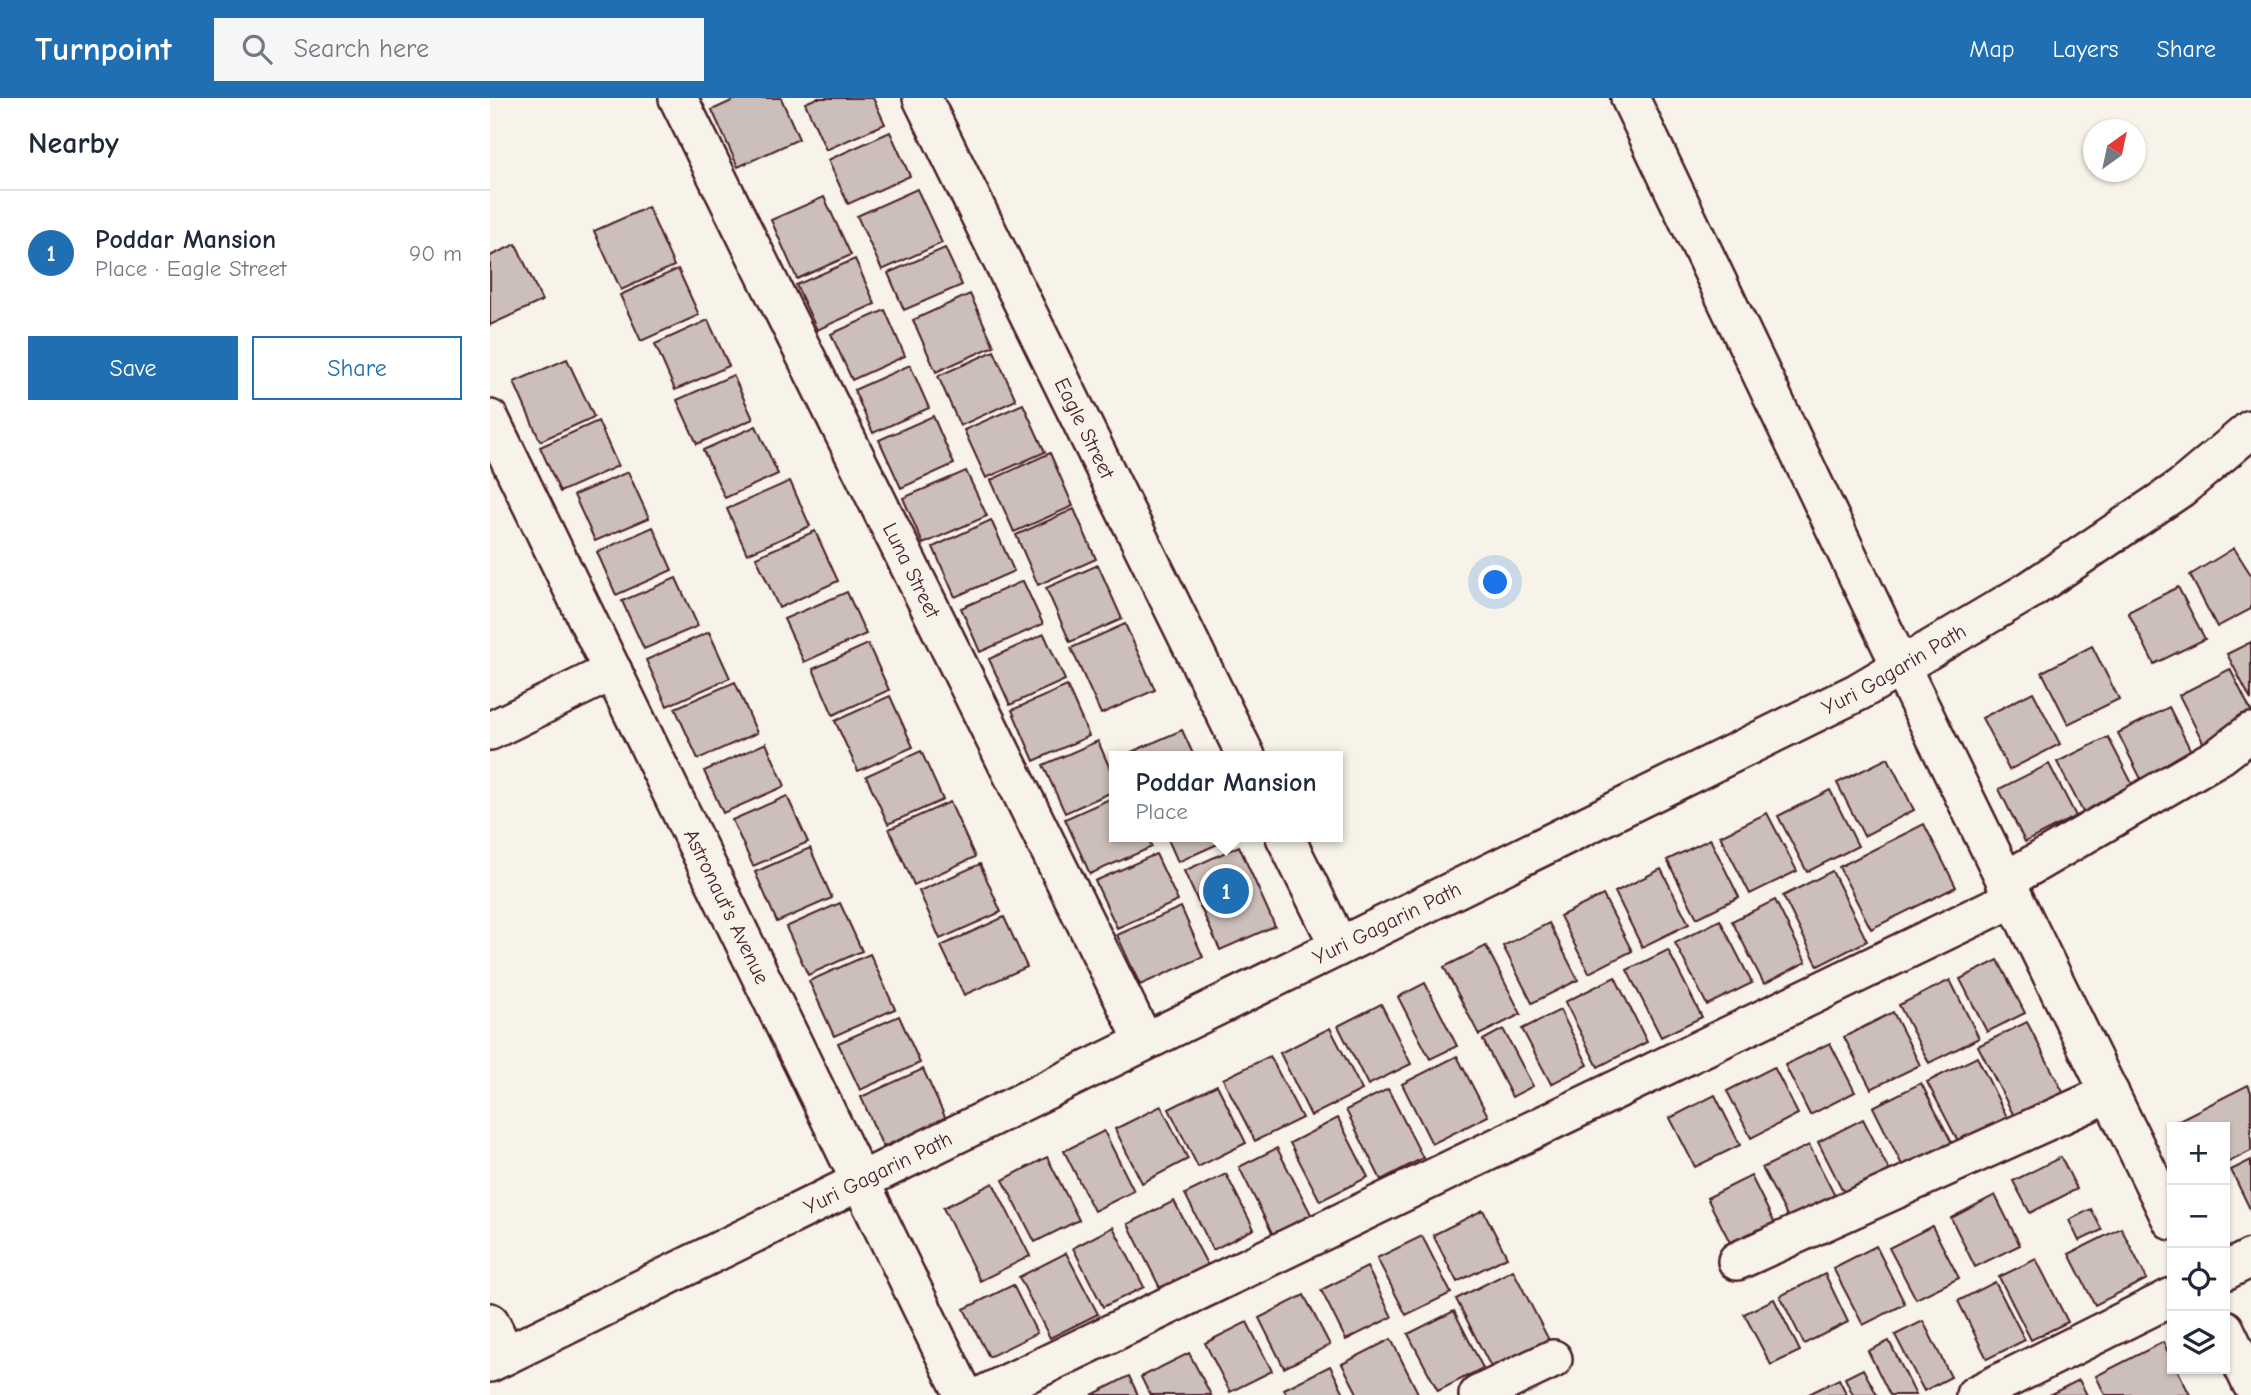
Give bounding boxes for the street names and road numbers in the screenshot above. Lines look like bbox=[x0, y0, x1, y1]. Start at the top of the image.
street label: Eagle Street bbox=[1050, 374, 1120, 483]
street label: Luna Street bbox=[878, 519, 946, 623]
street label: Yuri Gagarin Path bbox=[1818, 619, 1970, 720]
street label: Astronaut's Avenue bbox=[679, 825, 775, 988]
street label: Yuri Gagarin Path bbox=[1309, 877, 1465, 970]
street label: Yuri Gagarin Path bbox=[800, 1126, 956, 1219]

